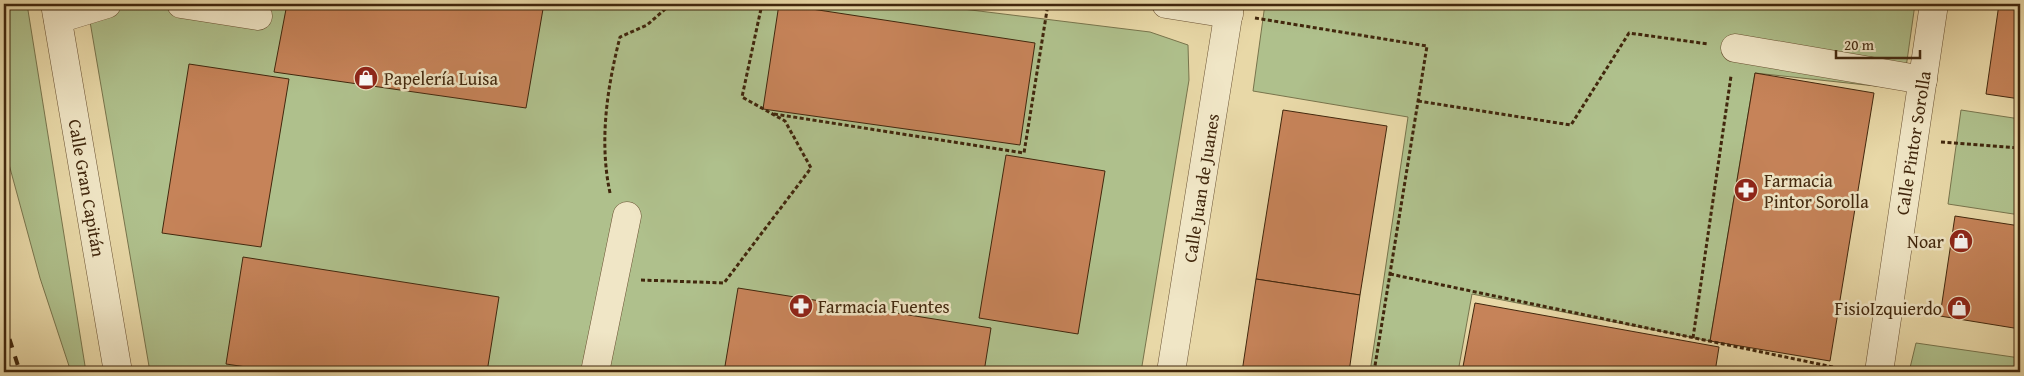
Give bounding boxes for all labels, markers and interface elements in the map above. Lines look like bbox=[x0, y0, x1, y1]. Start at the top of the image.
scale bar bbox=[1836, 28, 1920, 60]
text: 20 m bbox=[1844, 34, 1875, 55]
shop icon: Papelería Luisa bbox=[353, 65, 379, 91]
place label: Papelería Luisa bbox=[384, 65, 498, 92]
street label: Calle Pintor Sorolla bbox=[1888, 69, 1938, 217]
street label: Calle Juan de Juanes bbox=[1176, 112, 1226, 264]
street label: Calle Gran Capitán bbox=[62, 117, 112, 259]
place label: Farmacia Pintor Sorolla bbox=[1764, 167, 1869, 215]
pharmacy icon: Farmacia Pintor Sorolla bbox=[1733, 177, 1759, 203]
place label: Noar bbox=[1907, 228, 1945, 255]
shop icon: Noar bbox=[1948, 228, 1974, 254]
pharmacy icon: Farmacia Fuentes bbox=[788, 293, 814, 319]
place label: Farmacia Fuentes bbox=[818, 293, 950, 320]
place label: FisioIzquierdo bbox=[1835, 295, 1942, 322]
shop icon: FisioIzquierdo bbox=[1946, 295, 1972, 321]

